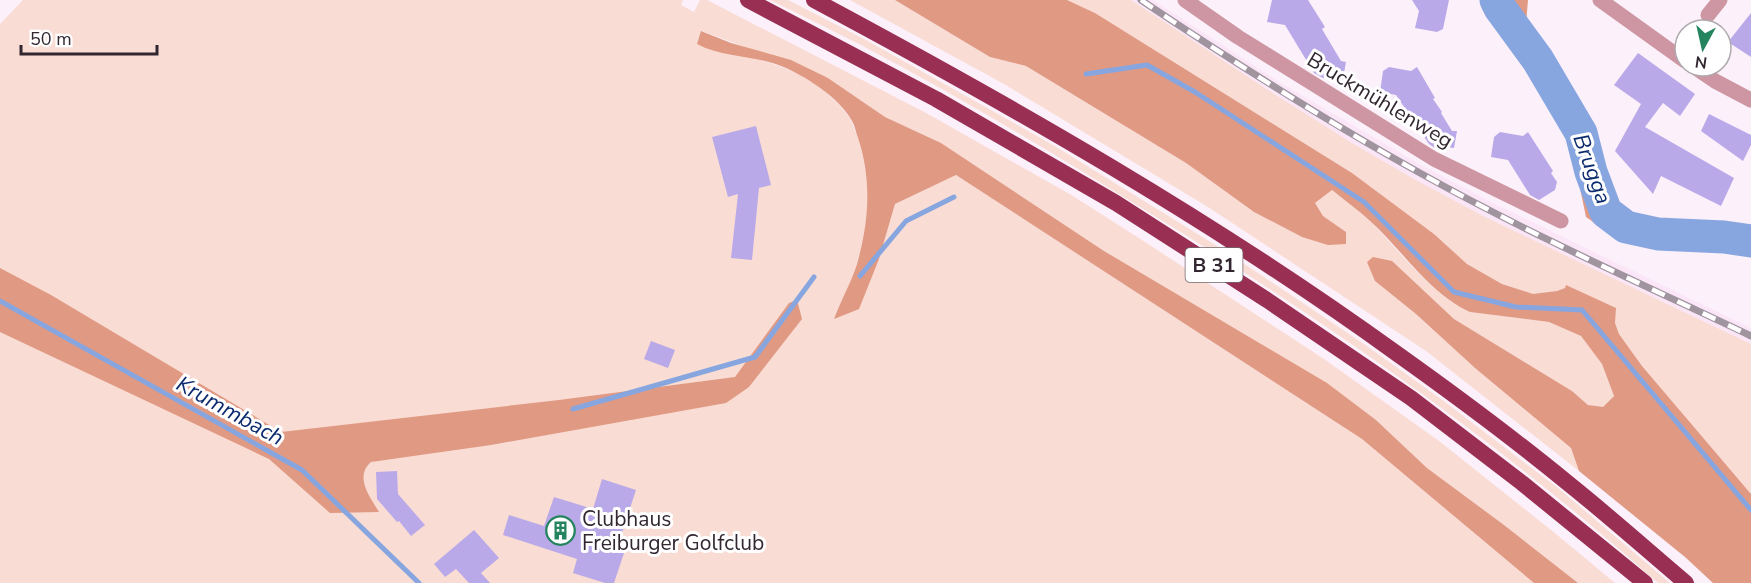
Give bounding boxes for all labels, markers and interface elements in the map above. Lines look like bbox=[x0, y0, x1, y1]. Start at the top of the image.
scale bar bbox=[21, 18, 158, 56]
north arrow bbox=[1673, 18, 1733, 78]
text: 50 m bbox=[30, 27, 72, 51]
street label: Bruckmühlenweg bbox=[1302, 45, 1458, 155]
text: N bbox=[1694, 50, 1709, 74]
water label: Brugga bbox=[1565, 130, 1619, 208]
road number: B 31 bbox=[1186, 248, 1242, 282]
water label: Krummbach bbox=[171, 369, 289, 453]
place label: Clubhaus Freiburger Golfclub bbox=[582, 505, 764, 557]
building icon: Clubhaus Freiburger Golfclub bbox=[545, 515, 577, 547]

